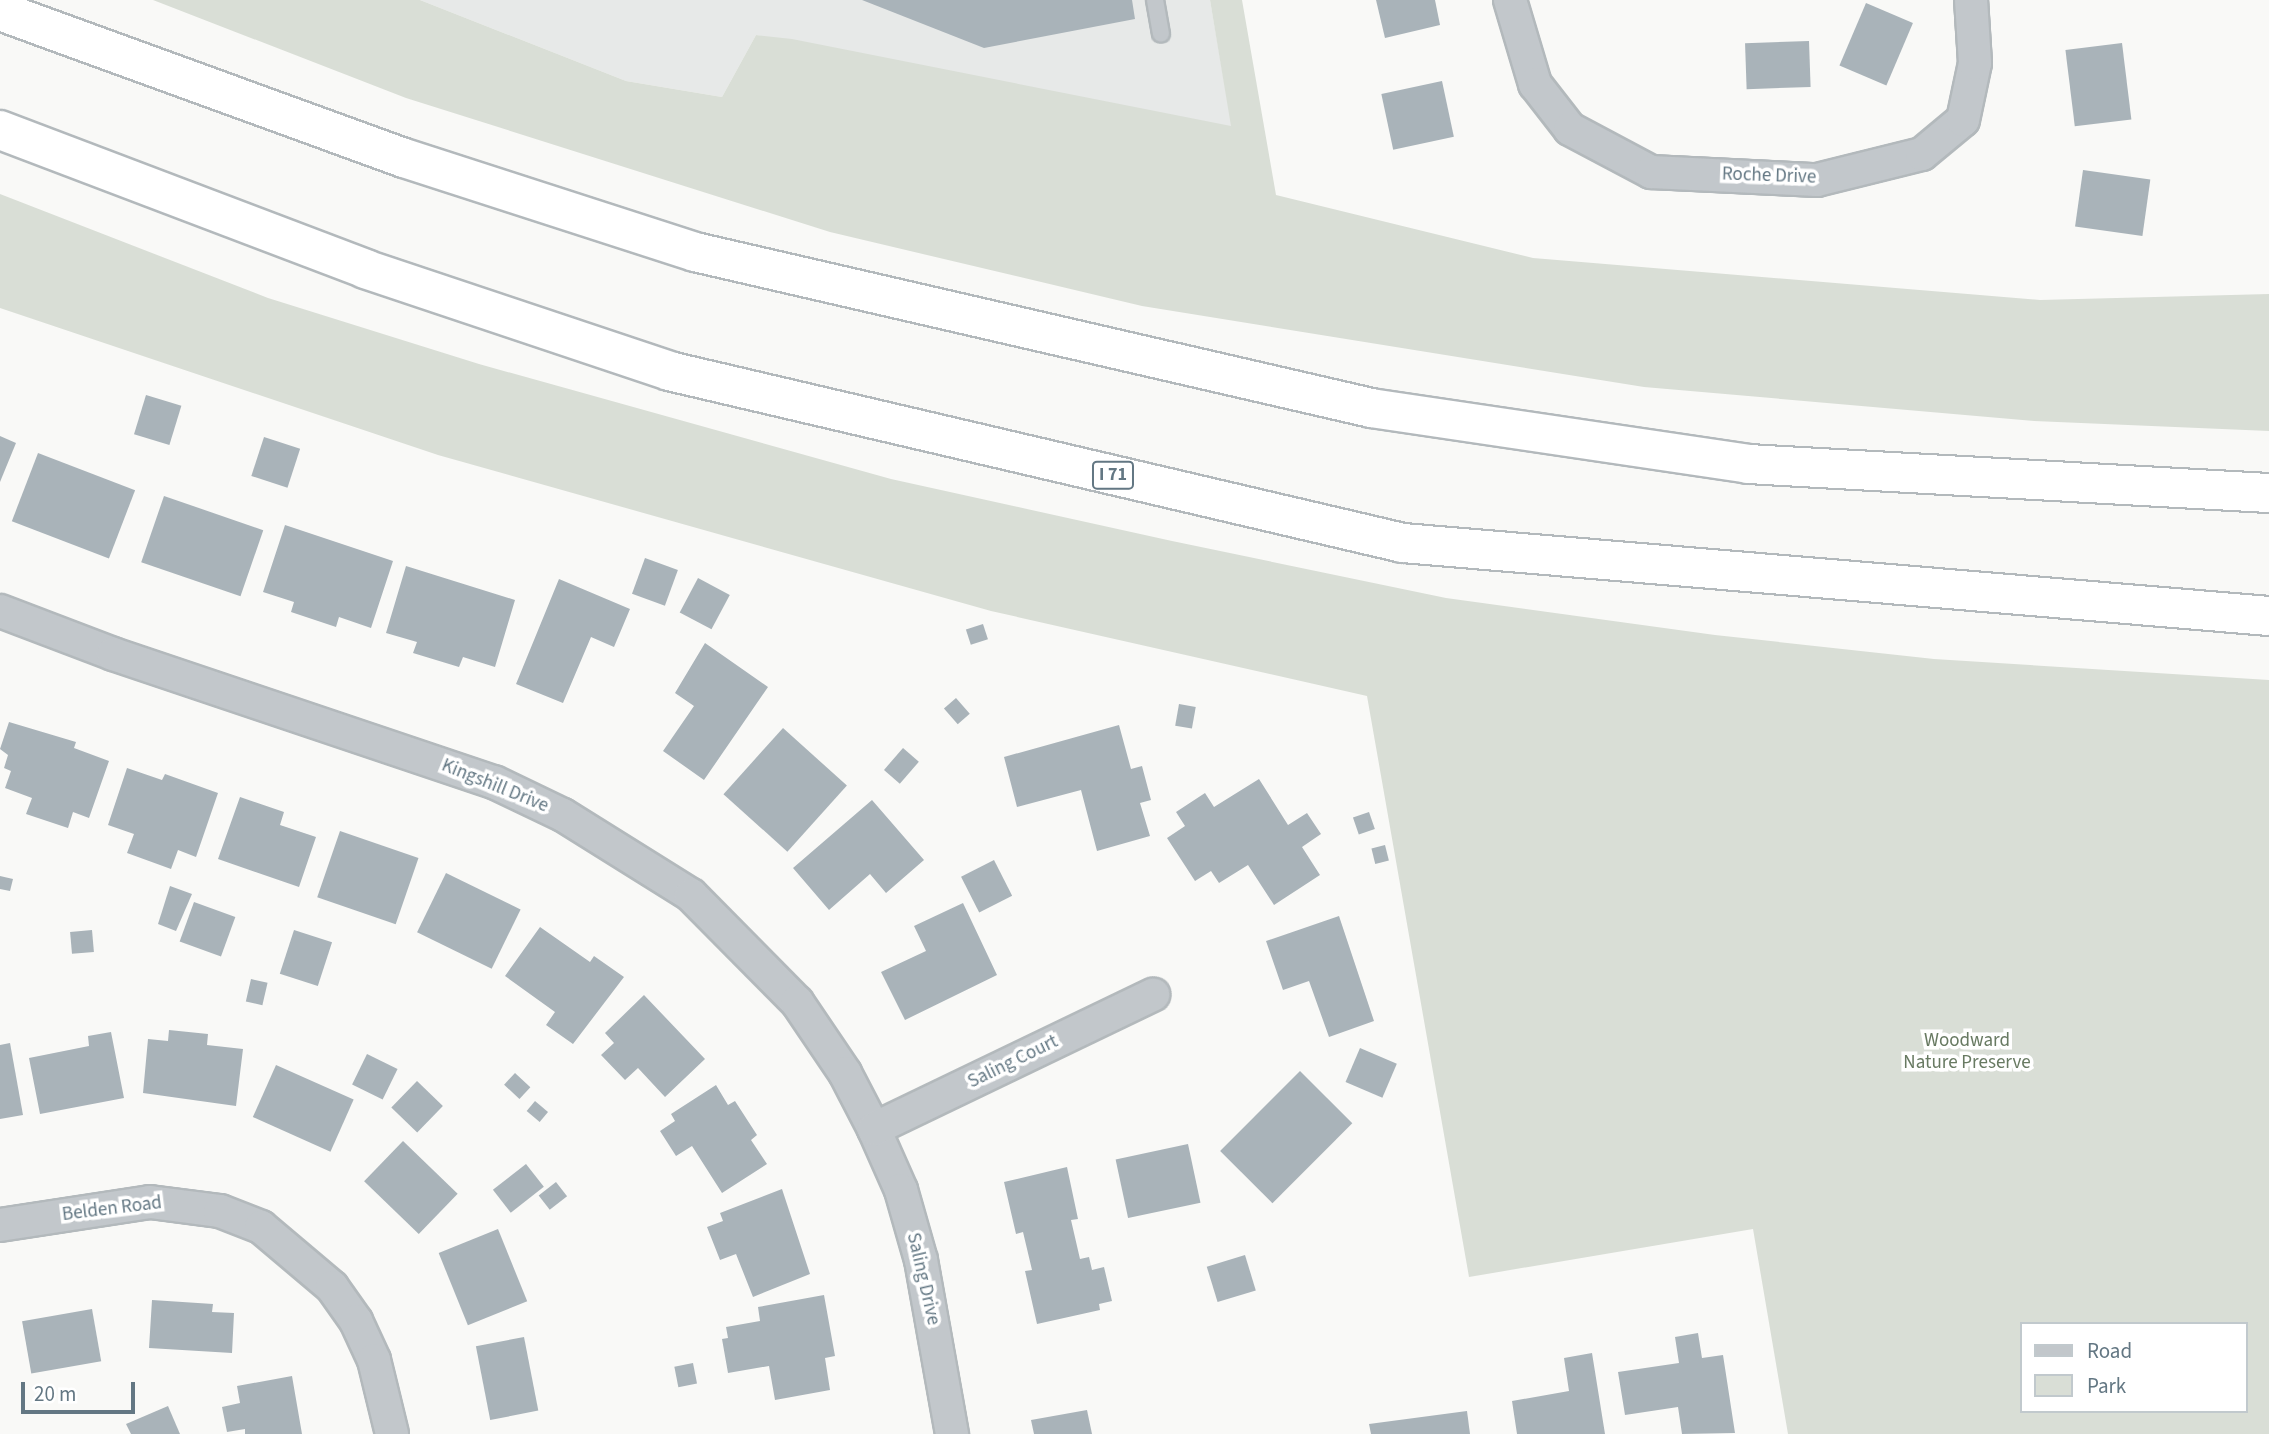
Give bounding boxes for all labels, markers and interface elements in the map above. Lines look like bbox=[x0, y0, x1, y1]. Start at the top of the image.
street label: Roche Drive bbox=[1721, 163, 1817, 189]
road number: I 71 bbox=[1090, 461, 1136, 490]
street label: Kingshill Drive bbox=[438, 754, 552, 818]
street label: Saling Court bbox=[964, 1030, 1062, 1094]
park label: Woodward Nature Preserve bbox=[1903, 1030, 2031, 1074]
street label: Belden Road bbox=[61, 1192, 163, 1226]
street label: Saling Drive bbox=[901, 1231, 945, 1327]
legend bbox=[2021, 1322, 2248, 1413]
text: Road bbox=[2087, 1336, 2132, 1366]
scale bar bbox=[24, 1368, 138, 1412]
text: Park bbox=[2087, 1371, 2126, 1401]
text: 20 m bbox=[34, 1379, 76, 1409]

